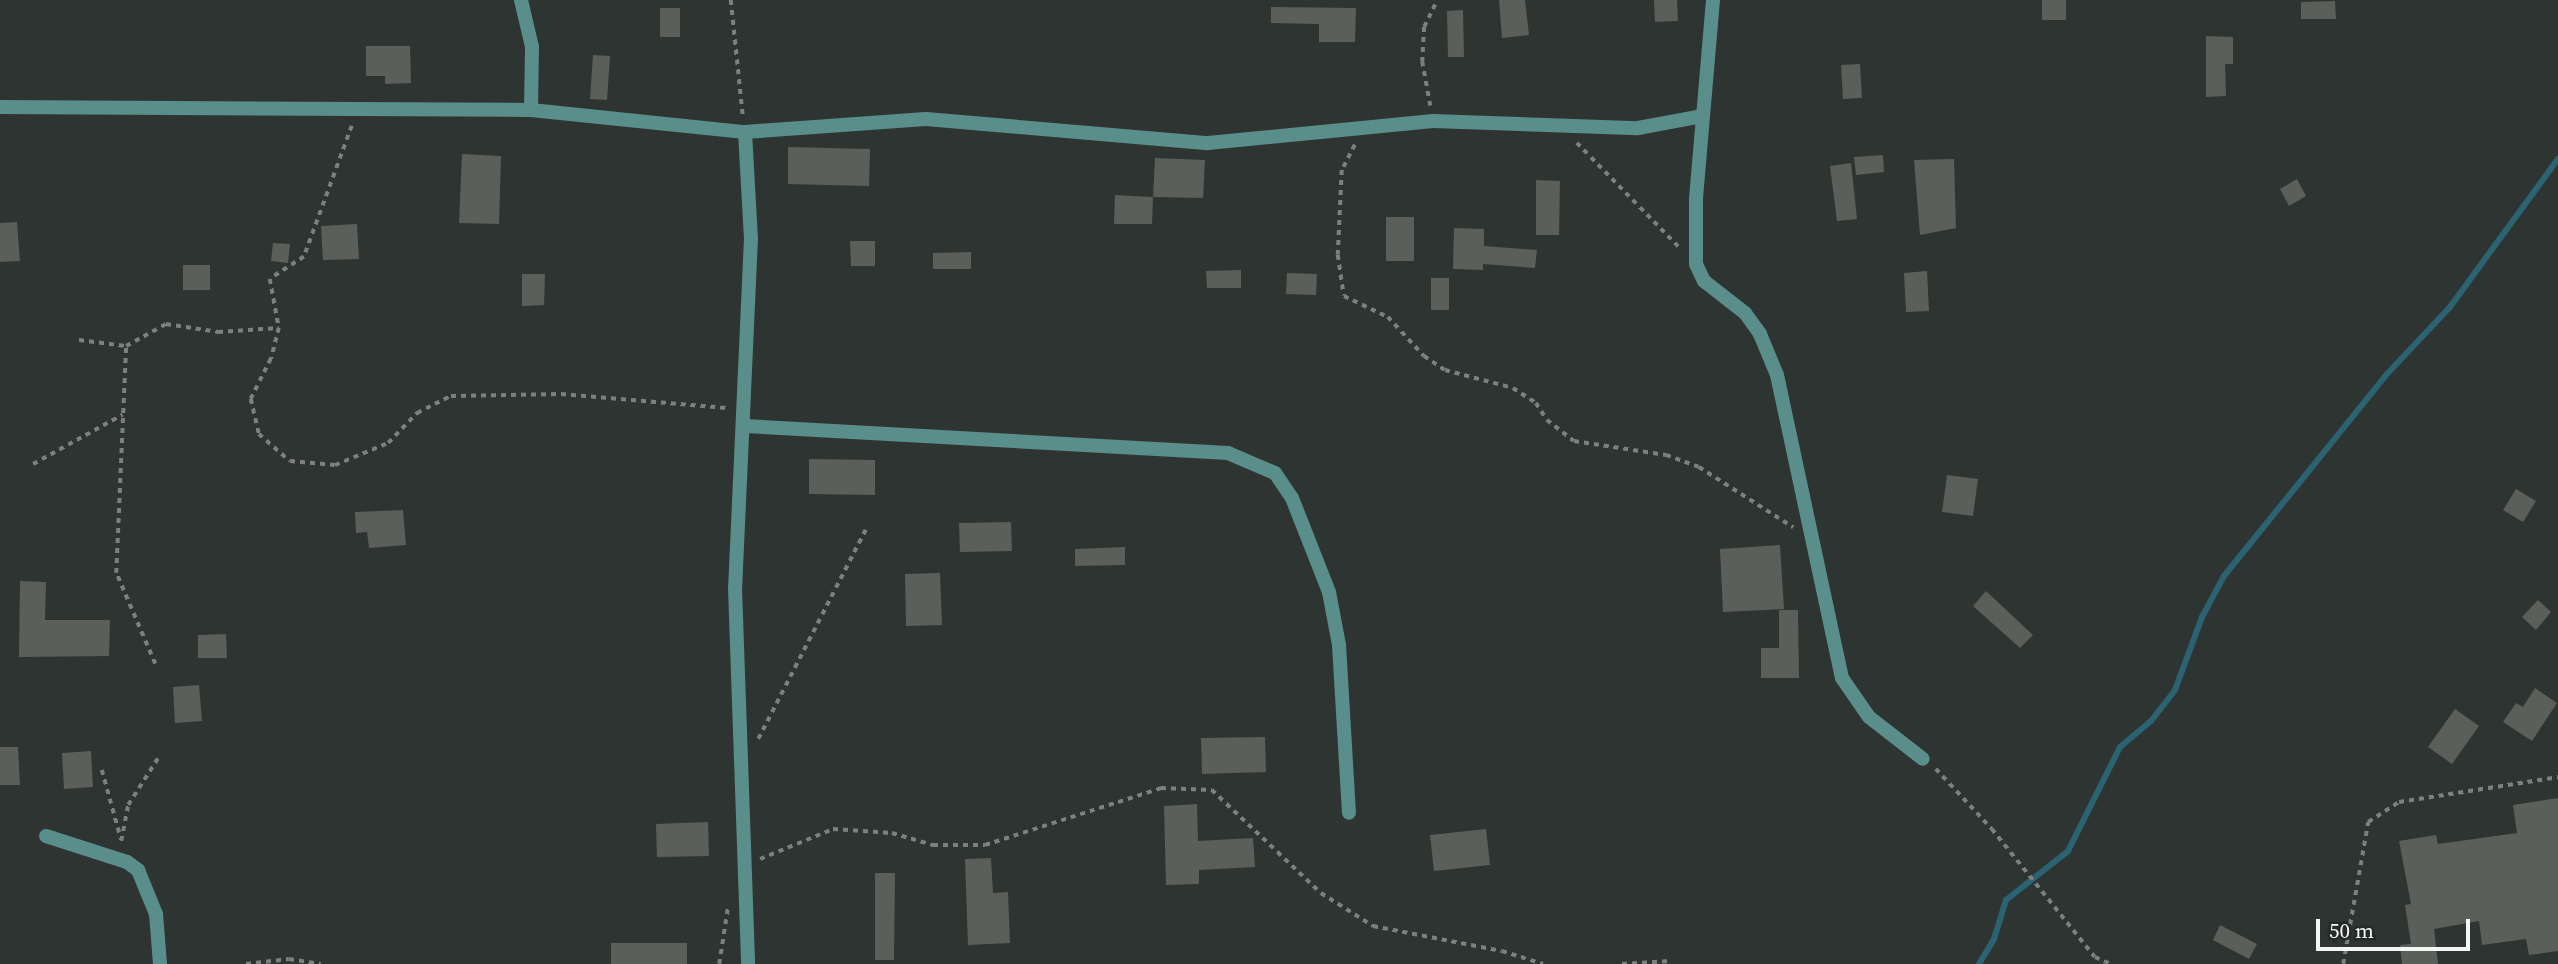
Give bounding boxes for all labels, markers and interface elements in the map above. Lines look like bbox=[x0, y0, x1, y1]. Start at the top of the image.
scale bar bbox=[2320, 904, 2474, 948]
text: 50 m bbox=[2329, 916, 2374, 945]

